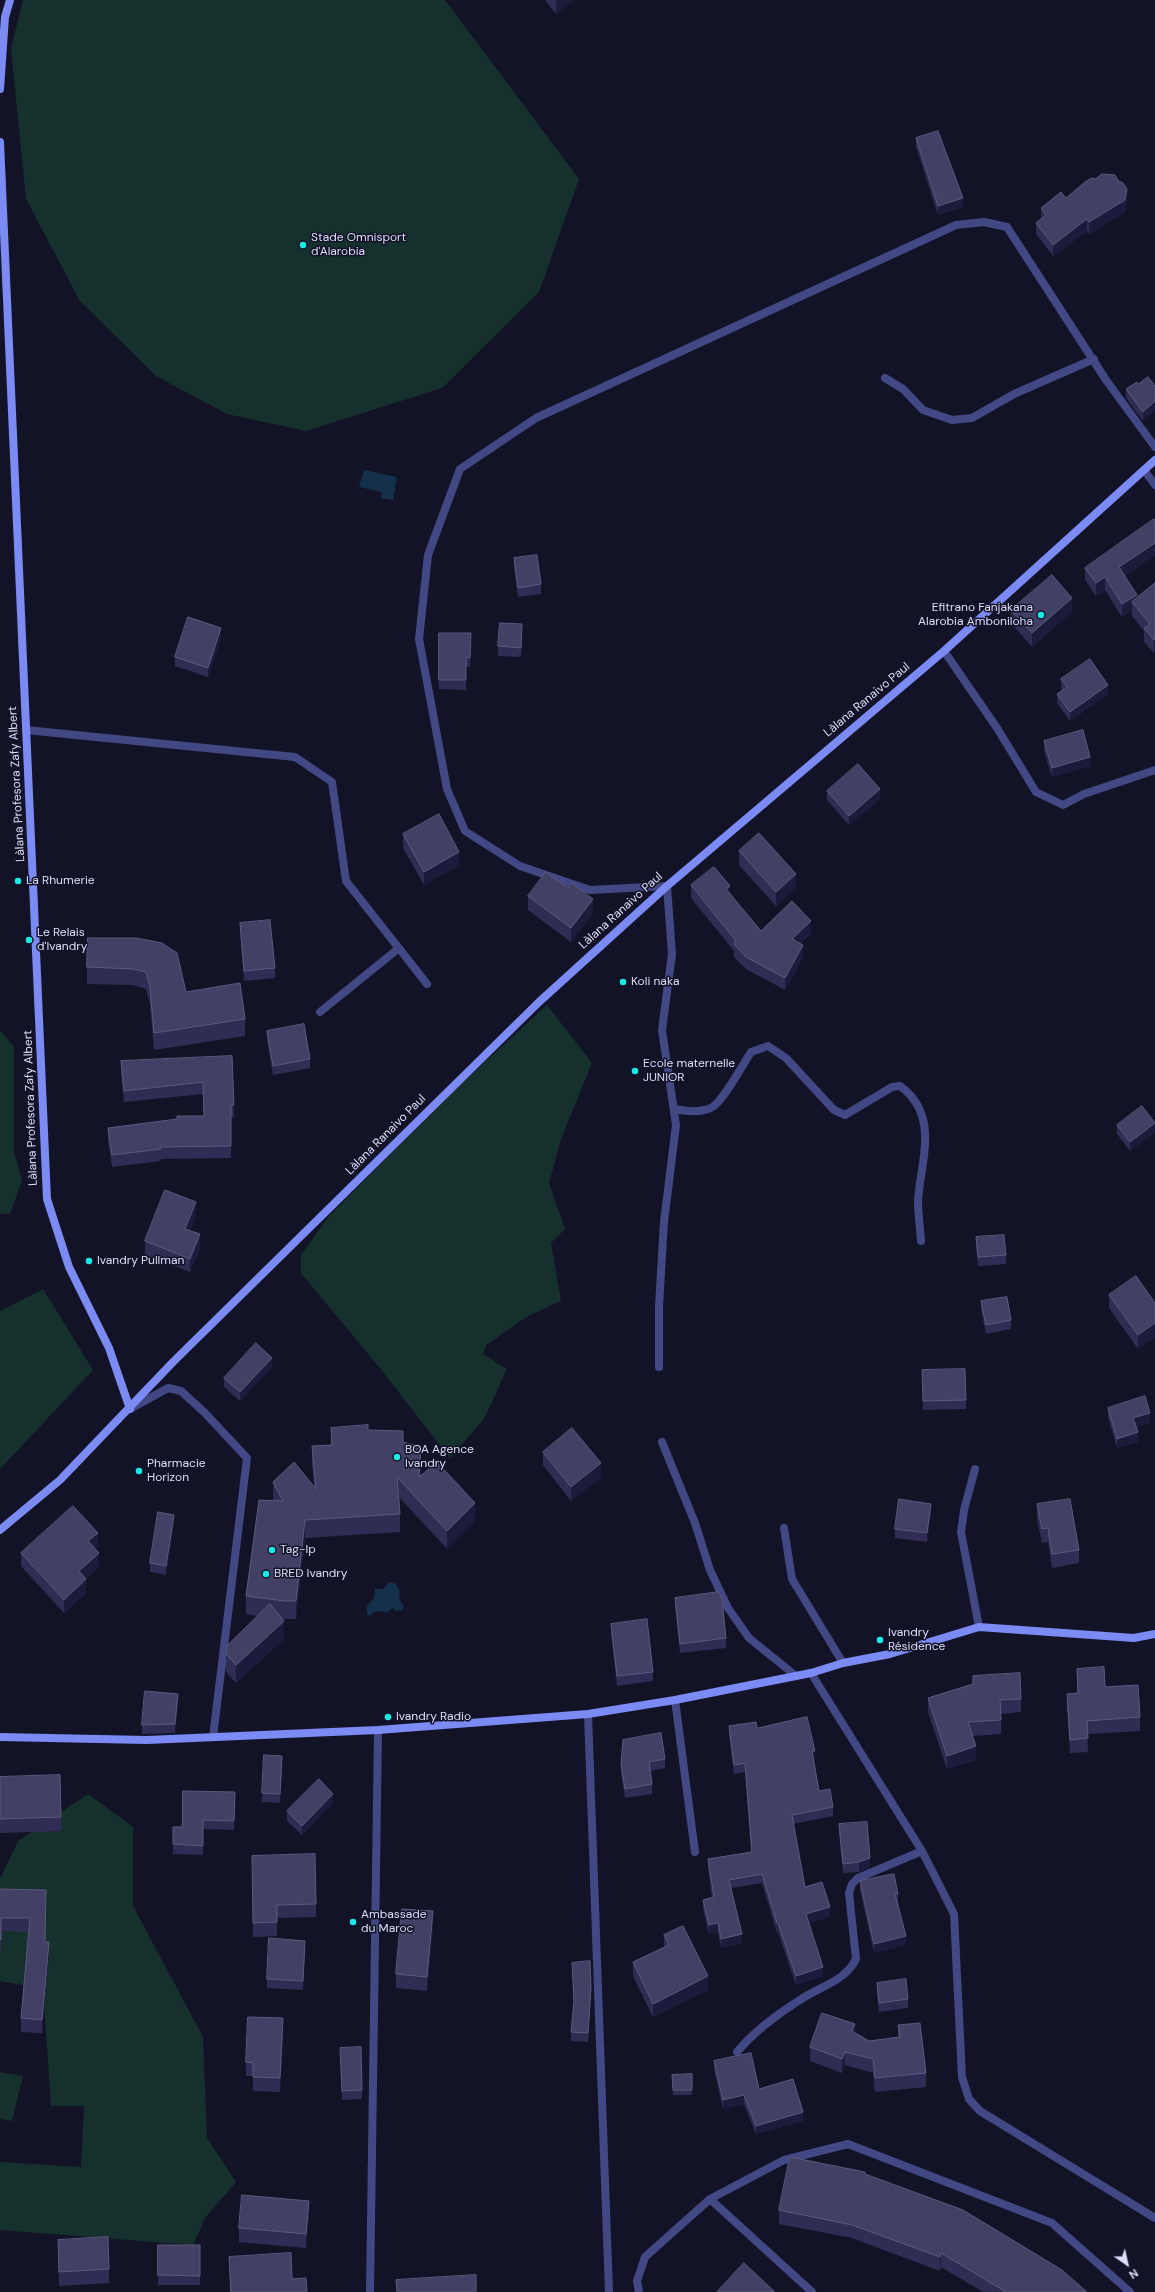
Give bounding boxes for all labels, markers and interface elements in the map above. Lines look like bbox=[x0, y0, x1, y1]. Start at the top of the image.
place label: Stade Omnisport d'Alarobia bbox=[311, 231, 406, 259]
marker: Stade Omnisport d'Alarobia bbox=[298, 240, 308, 250]
place label: Efitrano Fanjakana Alarobia Amboniloha bbox=[918, 601, 1033, 629]
marker: Efitrano Fanjakana Alarobia Amboniloha bbox=[1036, 610, 1046, 620]
street label: Làlana Ranaivo Paul bbox=[821, 660, 913, 740]
street label: Làlana Profesora Zafy Albert bbox=[6, 706, 28, 862]
street label: Làlana Ranaivo Paul bbox=[576, 870, 666, 952]
place label: La Rhumerie bbox=[26, 874, 95, 888]
marker: La Rhumerie bbox=[13, 876, 23, 886]
place label: Le Relais d'Ivandry bbox=[37, 926, 87, 954]
marker: Le Relais d'Ivandry bbox=[24, 935, 34, 945]
place label: Koli naka bbox=[631, 975, 679, 989]
marker: Koli naka bbox=[618, 977, 628, 987]
street label: Làlana Profesora Zafy Albert bbox=[21, 1030, 41, 1186]
place label: Ecole maternelle JUNIOR bbox=[643, 1057, 735, 1085]
marker: Ecole maternelle JUNIOR bbox=[630, 1066, 640, 1076]
street label: Làlana Ranaivo Paul bbox=[343, 1092, 429, 1178]
place label: Ivandry Pullman bbox=[97, 1254, 184, 1268]
marker: Ivandry Pullman bbox=[84, 1256, 94, 1266]
place label: BOA Agence Ivandry bbox=[405, 1443, 474, 1471]
marker: BOA Agence Ivandry bbox=[392, 1452, 402, 1462]
place label: Pharmacie Horizon bbox=[147, 1457, 206, 1485]
marker: Pharmacie Horizon bbox=[134, 1466, 144, 1476]
place label: Tag-Ip bbox=[280, 1543, 316, 1557]
marker: Tag-Ip bbox=[267, 1545, 277, 1555]
place label: BRED Ivandry bbox=[274, 1567, 347, 1581]
marker: BRED Ivandry bbox=[261, 1569, 271, 1579]
place label: Ivandry Résidence bbox=[888, 1626, 945, 1654]
marker: Ivandry Résidence bbox=[875, 1635, 885, 1645]
place label: Ivandry Radio bbox=[396, 1710, 471, 1724]
marker: Ivandry Radio bbox=[383, 1712, 393, 1722]
place label: Ambassade du Maroc bbox=[361, 1908, 427, 1936]
marker: Ambassade du Maroc bbox=[348, 1917, 358, 1927]
north arrow bbox=[1107, 2244, 1147, 2284]
text: N bbox=[1126, 2266, 1141, 2282]

